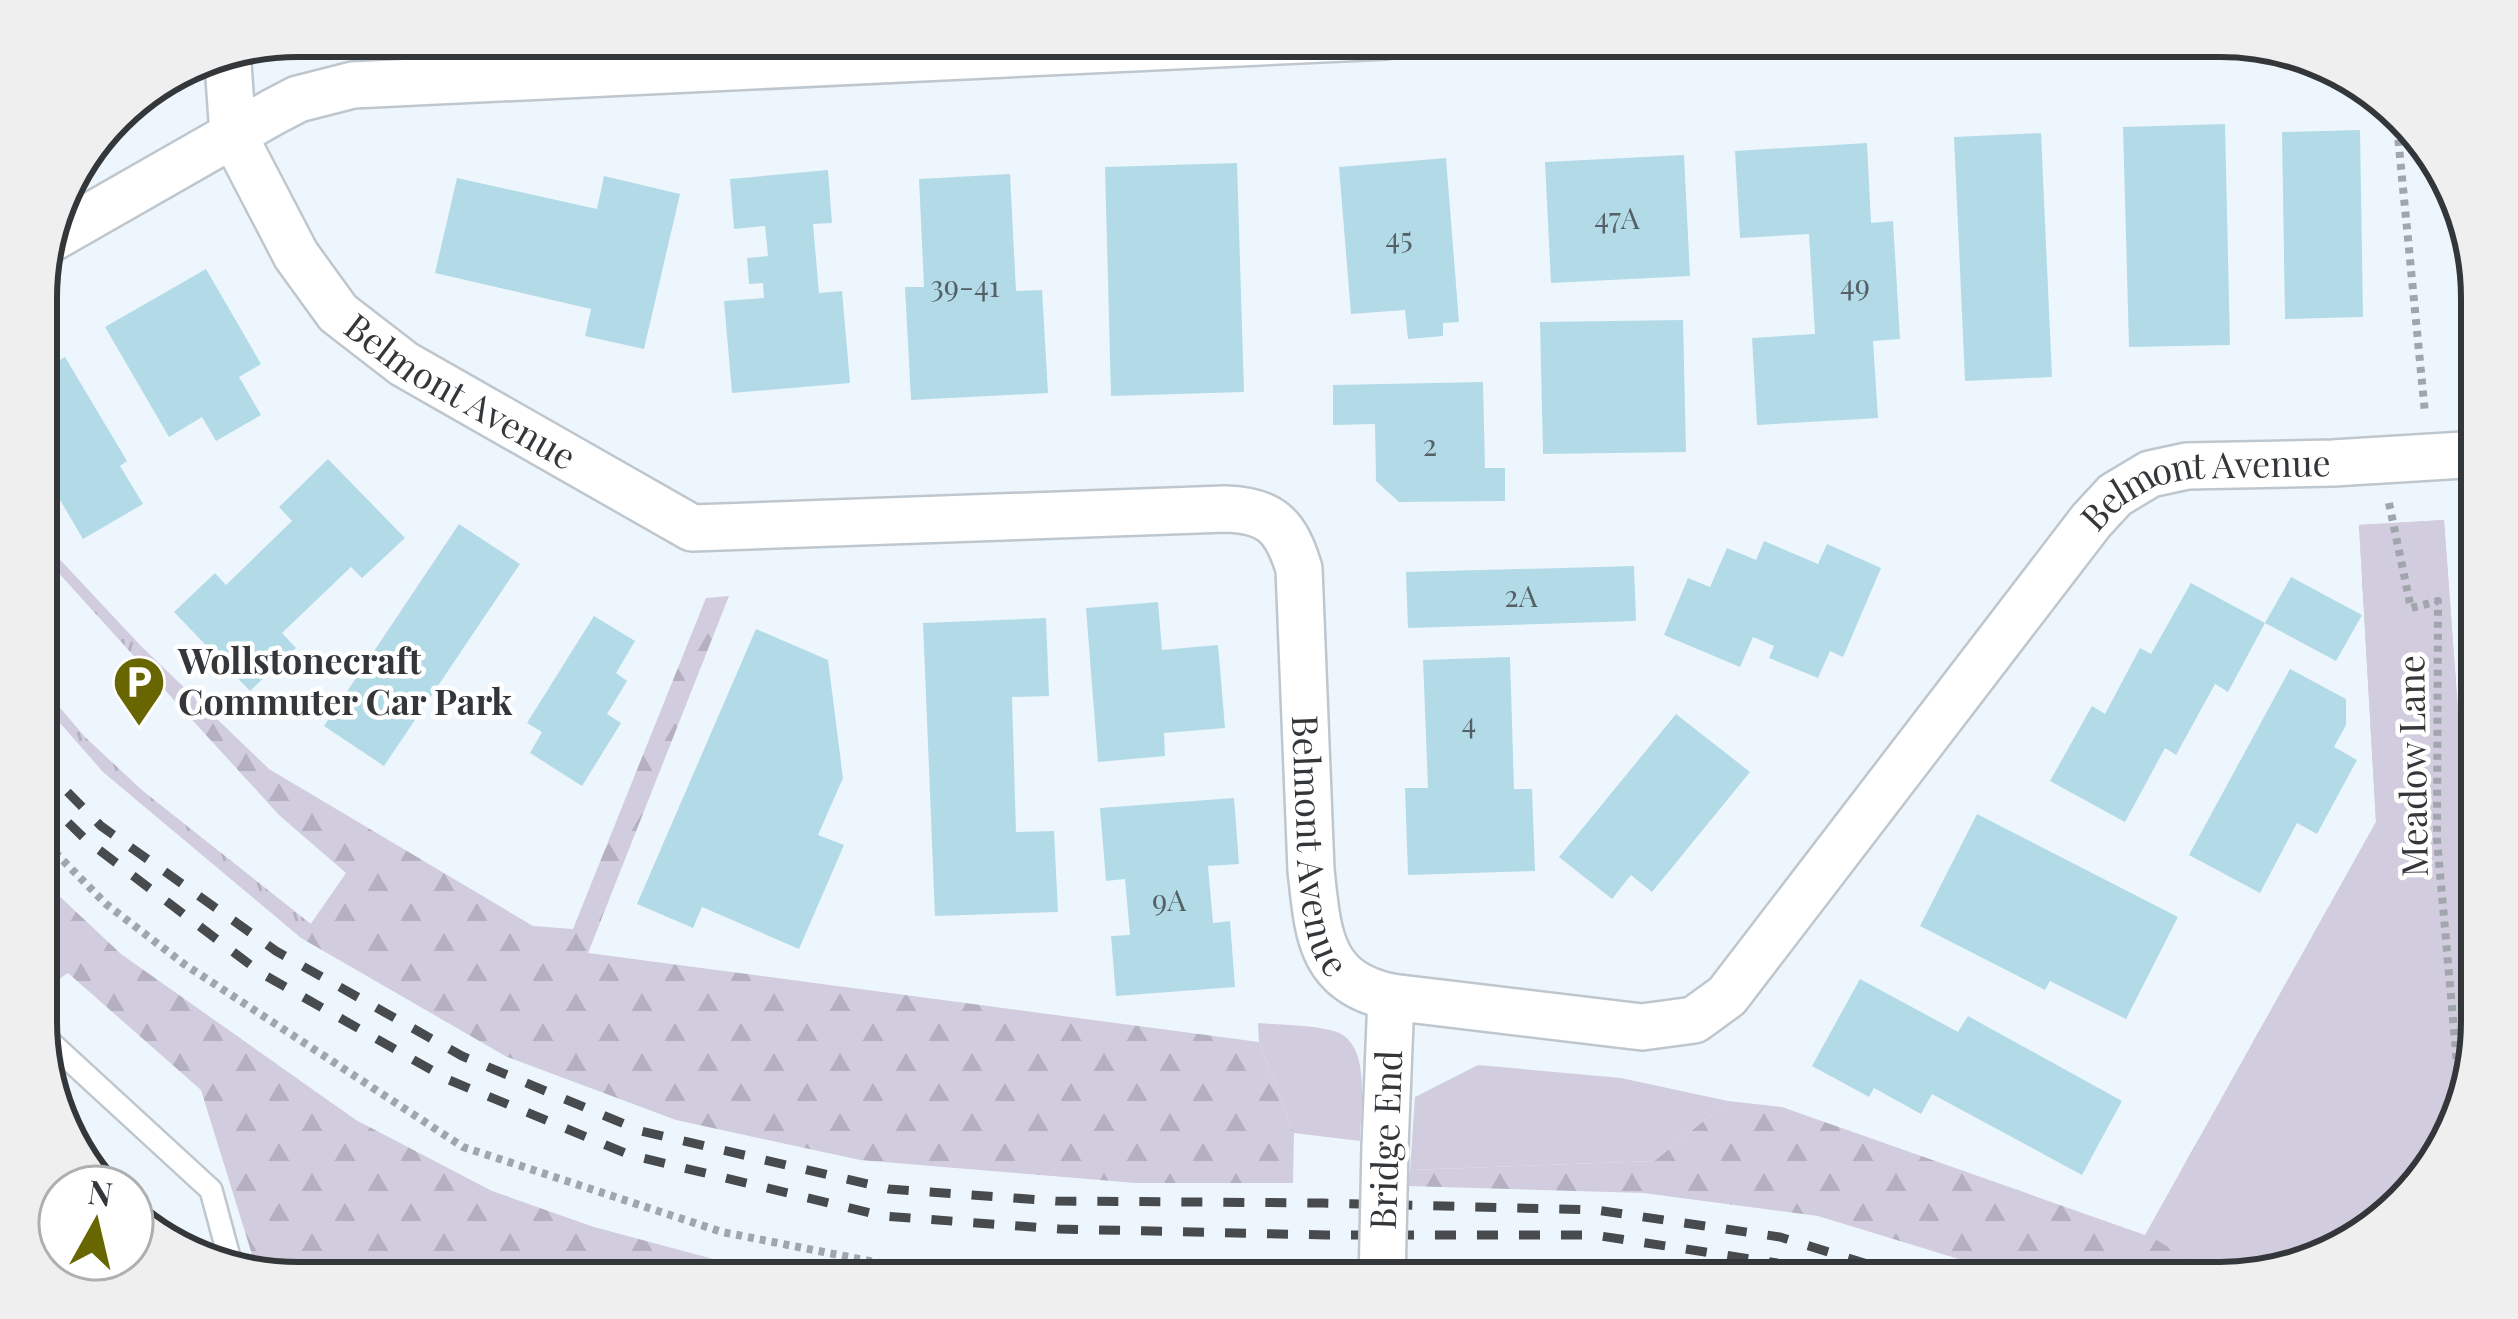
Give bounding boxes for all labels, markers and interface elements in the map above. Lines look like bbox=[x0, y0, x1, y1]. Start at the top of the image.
house number: 47A bbox=[1594, 197, 1641, 237]
house number: 45 bbox=[1385, 217, 1413, 257]
house number: 49 bbox=[1840, 264, 1870, 304]
house number: 39-41 bbox=[930, 265, 1000, 305]
street label: Belmont Avenue bbox=[336, 301, 585, 479]
house number: 2 bbox=[1423, 424, 1437, 464]
street label: Belmont Avenue bbox=[2069, 437, 2331, 540]
house number: 2A bbox=[1504, 575, 1539, 615]
place label: Wollstonecraft Commuter Car Park bbox=[177, 635, 513, 724]
parking icon: Wollstonecraft Commuter Car Park bbox=[111, 654, 167, 728]
street label: Meadow Lane bbox=[2385, 655, 2437, 877]
house number: 4 bbox=[1462, 702, 1476, 742]
street label: Belmont Avenue bbox=[1283, 714, 1361, 985]
house number: 9A bbox=[1152, 879, 1187, 919]
street label: Bridge End bbox=[1357, 1049, 1411, 1231]
north arrow bbox=[36, 1163, 156, 1283]
text: N bbox=[86, 1168, 115, 1215]

